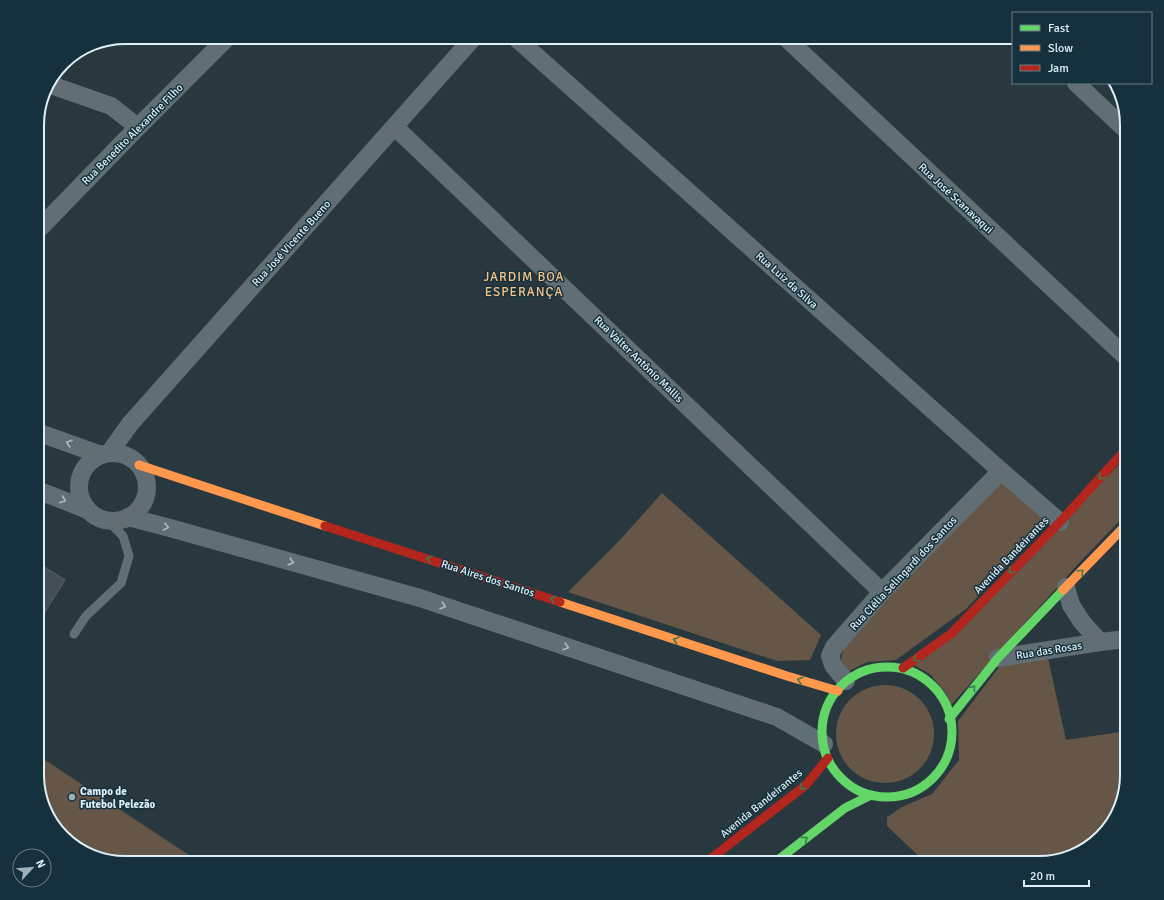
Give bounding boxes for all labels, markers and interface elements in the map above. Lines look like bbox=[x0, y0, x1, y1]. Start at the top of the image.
legend bbox=[1012, 12, 1152, 84]
text: Fast bbox=[1048, 21, 1069, 36]
text: Slow bbox=[1048, 41, 1073, 56]
text: Jam bbox=[1048, 61, 1069, 76]
street label: Rua Benedito Alexandre Filho bbox=[79, 81, 186, 188]
street label: Rua José Scanavaqui bbox=[916, 160, 996, 236]
street label: Rua José Vicente Bueno bbox=[249, 197, 334, 289]
street label: Rua Luiz da Silva bbox=[753, 249, 821, 312]
district label: JARDIM BOA ESPERANÇA bbox=[483, 269, 565, 300]
street label: Rua Valter Antônio Mallis bbox=[592, 314, 686, 405]
one-way arrow bbox=[66, 440, 73, 448]
one-way arrow bbox=[1098, 472, 1105, 480]
one-way arrow bbox=[58, 495, 66, 503]
street label: Rua Clélia Selingardi dos Santos bbox=[847, 514, 960, 633]
street label: Avenida Bandeirantes bbox=[971, 514, 1052, 597]
one-way arrow bbox=[162, 522, 169, 531]
one-way arrow bbox=[426, 555, 433, 564]
one-way arrow bbox=[287, 557, 294, 566]
street label: Rua Aires dos Santos bbox=[440, 557, 536, 600]
one-way arrow bbox=[1009, 566, 1016, 574]
one-way arrow bbox=[1076, 569, 1083, 577]
one-way arrow bbox=[550, 595, 557, 604]
one-way arrow bbox=[439, 601, 446, 610]
one-way arrow bbox=[673, 636, 680, 644]
street label: Rua das Rosas bbox=[1015, 639, 1083, 662]
one-way arrow bbox=[562, 642, 569, 651]
one-way arrow bbox=[913, 654, 920, 662]
one-way arrow bbox=[797, 676, 804, 685]
one-way arrow bbox=[969, 686, 976, 693]
street label: Avenida Bandeirantes bbox=[718, 766, 805, 841]
one-way arrow bbox=[799, 783, 807, 790]
place label: Campo de Futebol Pelezão bbox=[80, 785, 156, 811]
marker: Campo de Futebol Pelezão bbox=[67, 792, 77, 802]
one-way arrow bbox=[800, 837, 807, 844]
north arrow bbox=[12, 848, 52, 888]
text: N bbox=[33, 858, 48, 870]
scale bar bbox=[1024, 862, 1089, 888]
text: 20 m bbox=[1030, 869, 1055, 884]

